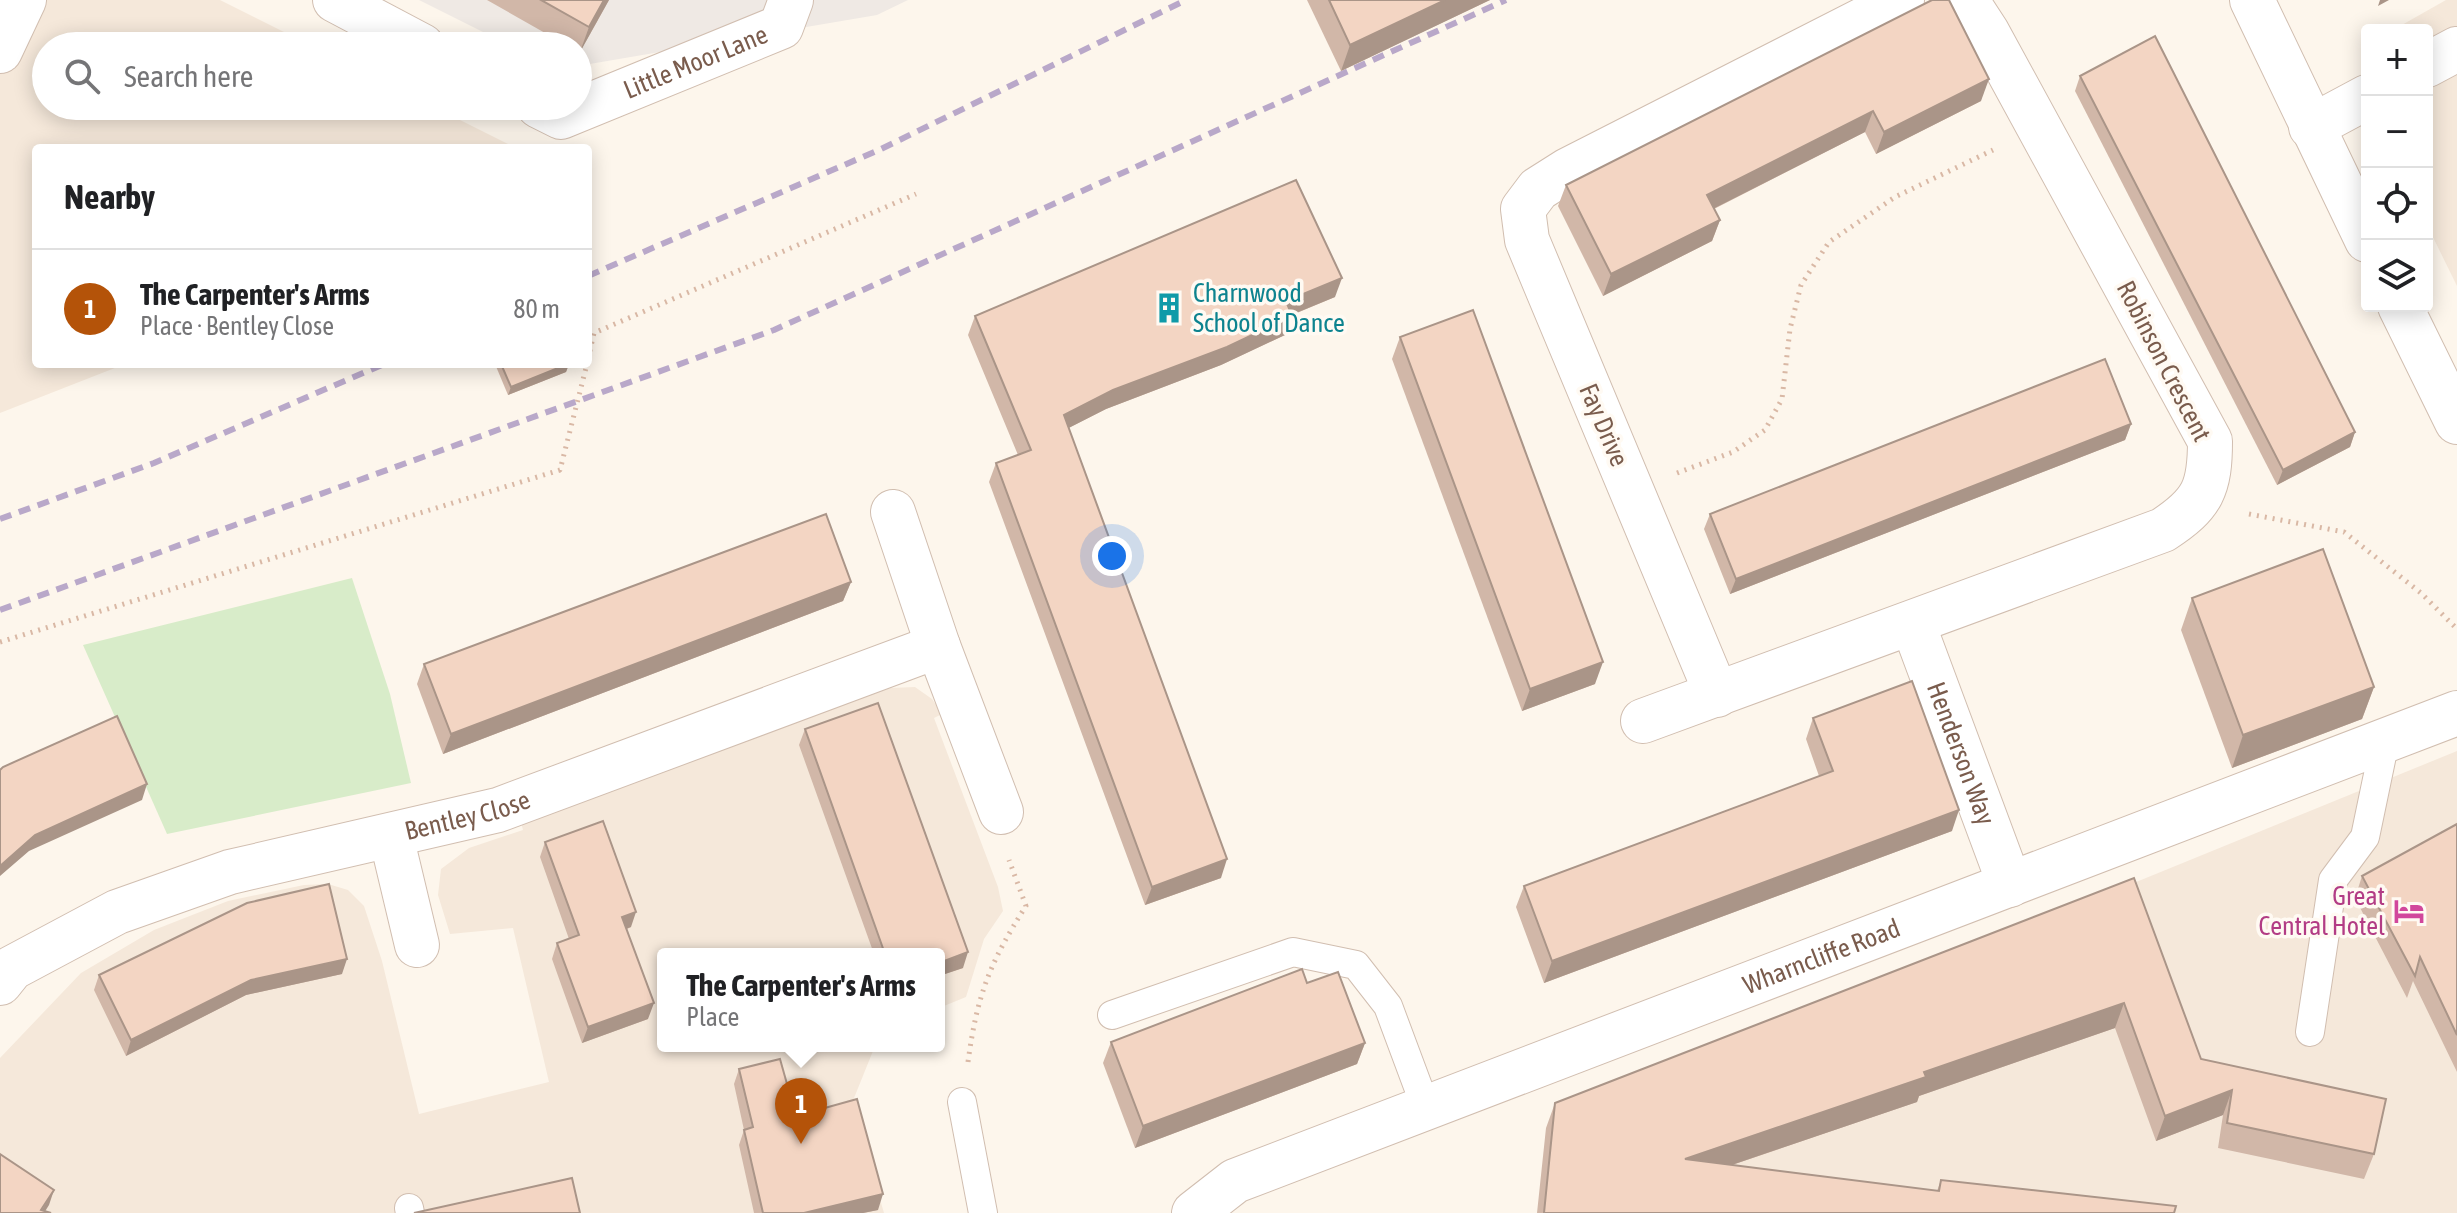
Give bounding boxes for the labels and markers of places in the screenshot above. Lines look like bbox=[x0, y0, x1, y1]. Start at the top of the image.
place label: Charnwood School of Dance bbox=[1193, 278, 1345, 338]
building icon: Charnwood School of Dance bbox=[1152, 291, 1186, 325]
place label: Great Central Hotel bbox=[2258, 881, 2385, 941]
hotel icon: Great Central Hotel bbox=[2392, 894, 2426, 928]
pin: 1 bbox=[775, 1078, 827, 1144]

